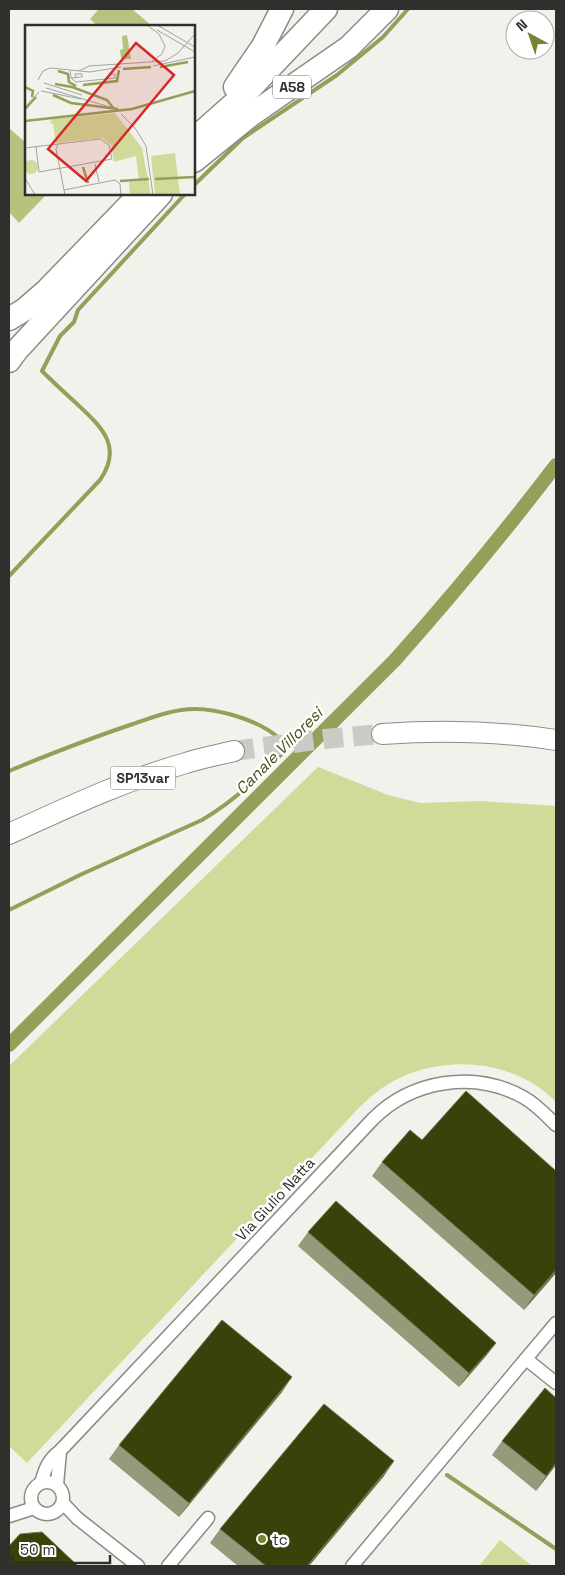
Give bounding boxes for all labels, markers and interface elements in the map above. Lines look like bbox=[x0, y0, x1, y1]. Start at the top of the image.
north arrow bbox=[505, 10, 555, 60]
text: N bbox=[512, 15, 531, 35]
inset map bbox=[25, 25, 195, 195]
road number: A58 bbox=[273, 75, 311, 98]
water label: Canale Villoresi bbox=[231, 701, 329, 799]
road number: SP13var bbox=[110, 766, 176, 790]
street label: Via Giulio Natta bbox=[231, 1153, 319, 1245]
place label: tc bbox=[272, 1530, 288, 1549]
scale bar bbox=[12, 1532, 110, 1564]
marker: tc bbox=[256, 1533, 268, 1545]
text: 50 m bbox=[20, 1540, 55, 1559]

